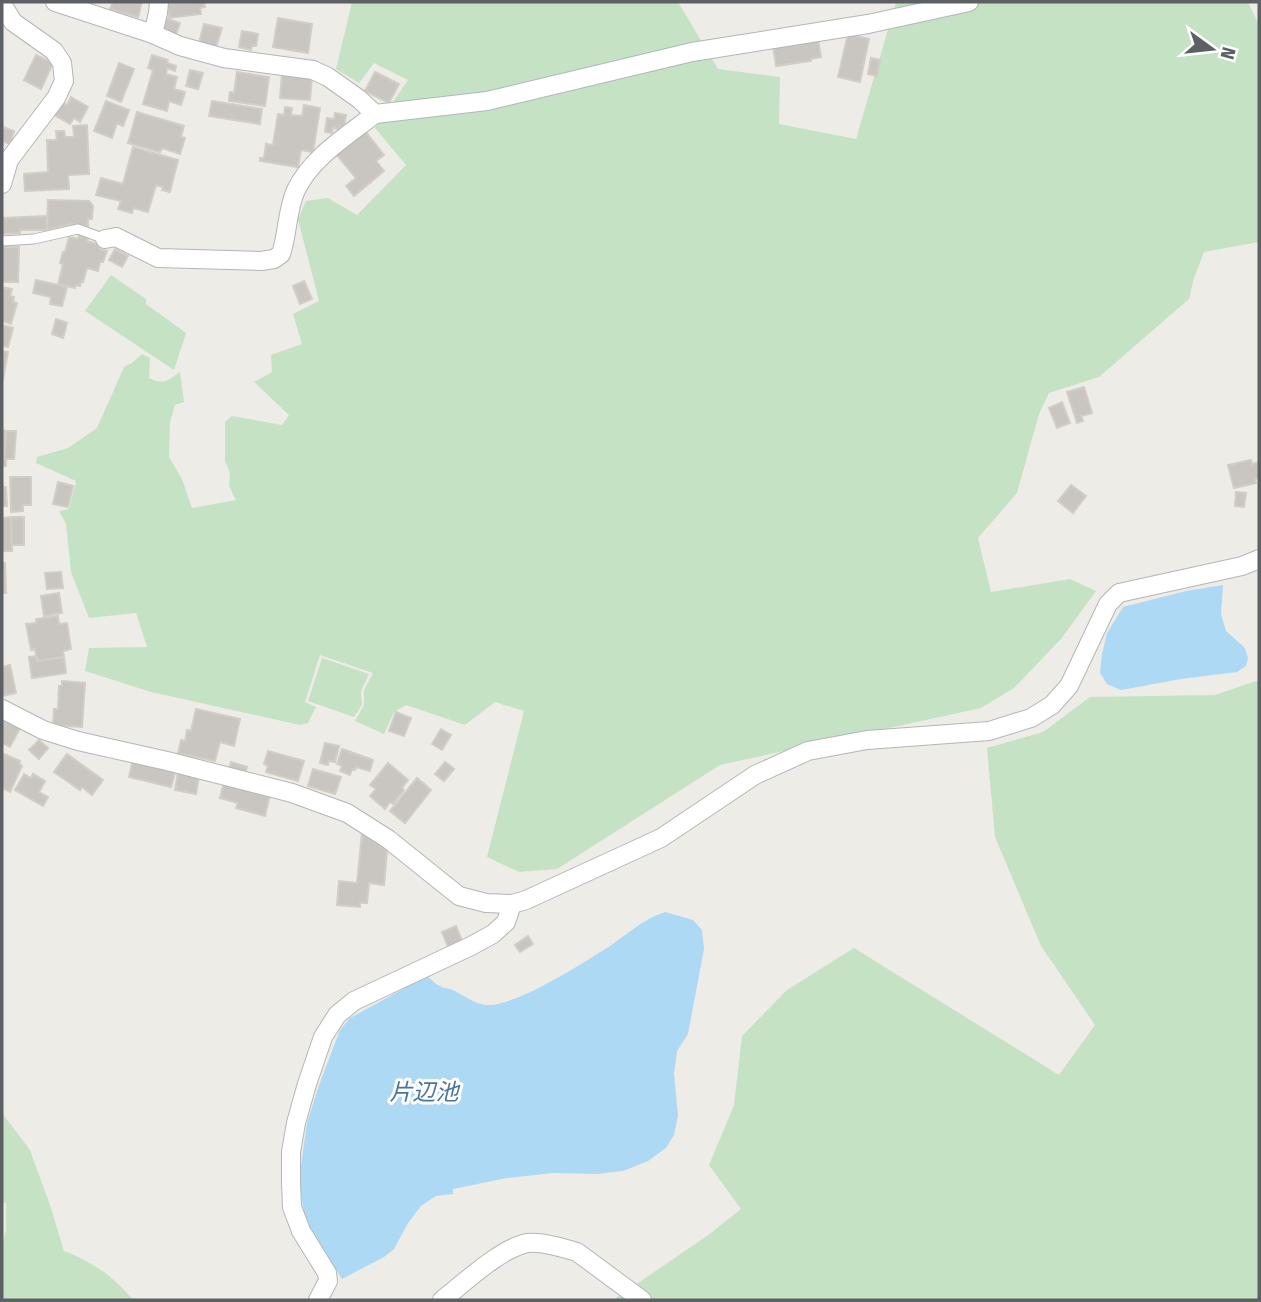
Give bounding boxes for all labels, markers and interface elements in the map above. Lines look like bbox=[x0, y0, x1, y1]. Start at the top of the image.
north arrow bbox=[1177, 14, 1247, 84]
text: N bbox=[1215, 45, 1241, 62]
water label: 片辺池 bbox=[390, 1078, 461, 1106]

